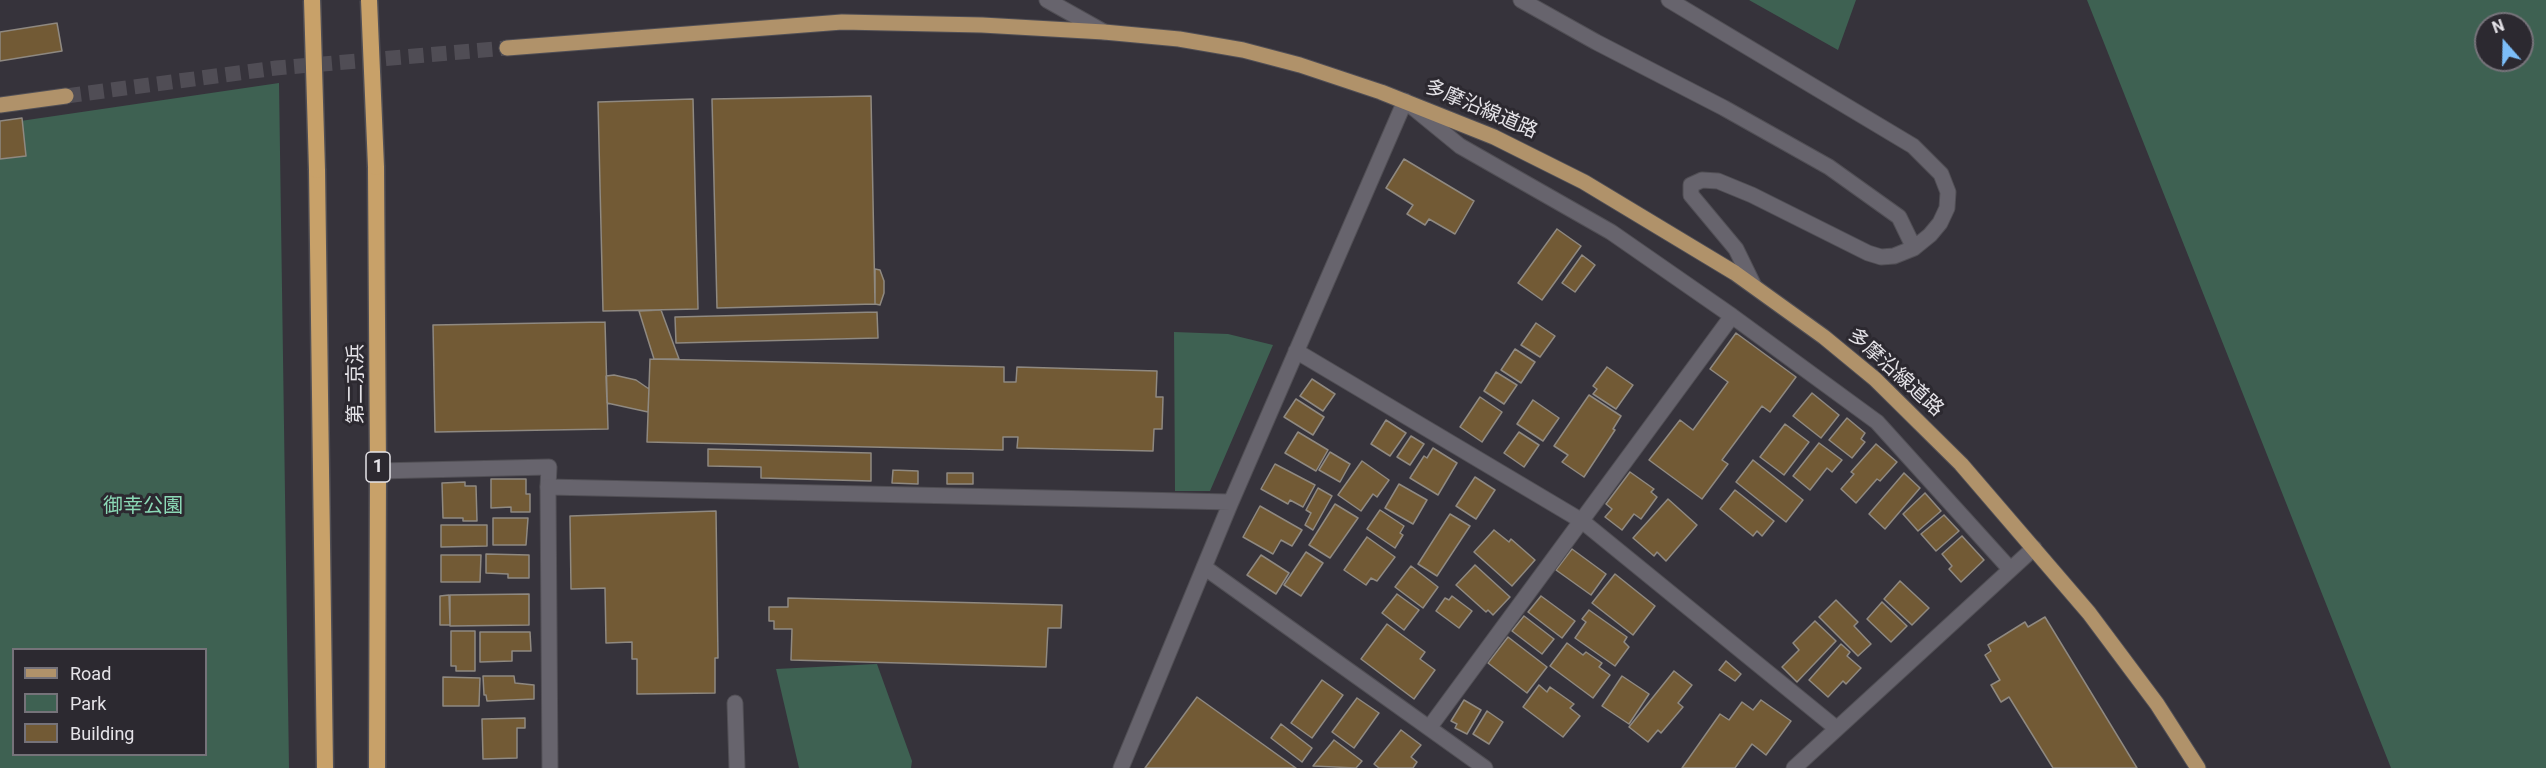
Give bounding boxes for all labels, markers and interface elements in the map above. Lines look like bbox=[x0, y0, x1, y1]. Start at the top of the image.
north arrow bbox=[2474, 12, 2534, 72]
text: N bbox=[2490, 16, 2507, 37]
street label: 多摩沿線道路 bbox=[1421, 76, 1541, 144]
street label: 多摩沿線道路 bbox=[1842, 324, 1948, 422]
street label: 第二京浜 bbox=[345, 344, 369, 424]
road number: 1 bbox=[366, 452, 390, 482]
park label: 御幸公園 bbox=[103, 495, 183, 519]
legend bbox=[12, 648, 207, 756]
text: Road bbox=[70, 663, 111, 684]
text: Park bbox=[70, 693, 106, 714]
text: Building bbox=[70, 723, 134, 744]

